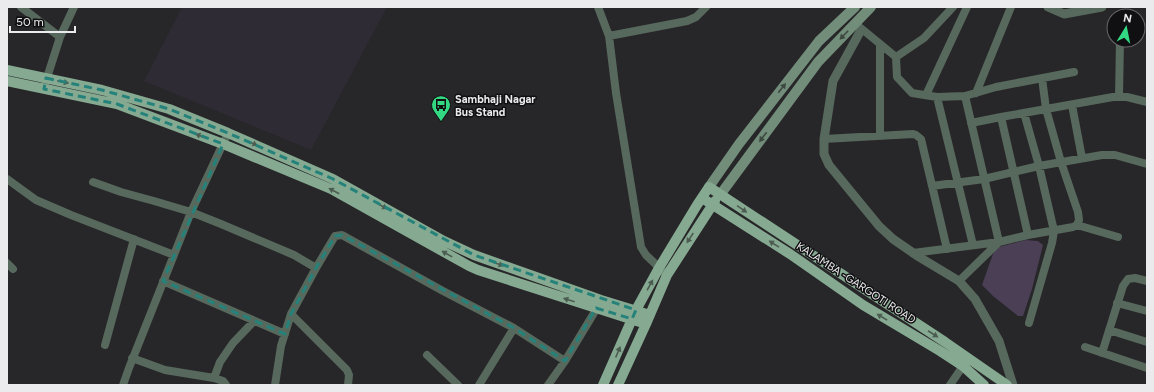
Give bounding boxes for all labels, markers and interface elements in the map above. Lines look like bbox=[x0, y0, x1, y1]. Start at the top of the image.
scale bar bbox=[10, 8, 75, 34]
north arrow bbox=[1106, 8, 1146, 48]
text: N bbox=[1122, 12, 1133, 26]
text: 50 m bbox=[16, 15, 44, 29]
one-way arrow bbox=[839, 30, 849, 40]
one-way arrow bbox=[56, 79, 69, 85]
one-way arrow bbox=[778, 83, 786, 93]
place label: Sambhaji Nagar Bus Stand bbox=[455, 93, 536, 119]
bus stop icon: Sambhaji Nagar Bus Stand bbox=[430, 94, 452, 122]
one-way arrow bbox=[759, 131, 767, 142]
one-way arrow bbox=[194, 132, 206, 138]
one-way arrow bbox=[247, 141, 259, 147]
one-way arrow bbox=[328, 188, 340, 194]
one-way arrow bbox=[376, 203, 388, 210]
one-way arrow bbox=[737, 205, 747, 213]
one-way arrow bbox=[687, 232, 694, 244]
street label: KALAMBA -GARGOTI ROAD bbox=[794, 239, 918, 327]
one-way arrow bbox=[768, 241, 780, 248]
one-way arrow bbox=[442, 251, 453, 258]
one-way arrow bbox=[492, 262, 504, 268]
one-way arrow bbox=[646, 279, 653, 291]
one-way arrow bbox=[562, 296, 574, 302]
one-way arrow bbox=[876, 313, 888, 320]
one-way arrow bbox=[927, 330, 938, 338]
one-way arrow bbox=[615, 346, 621, 358]

